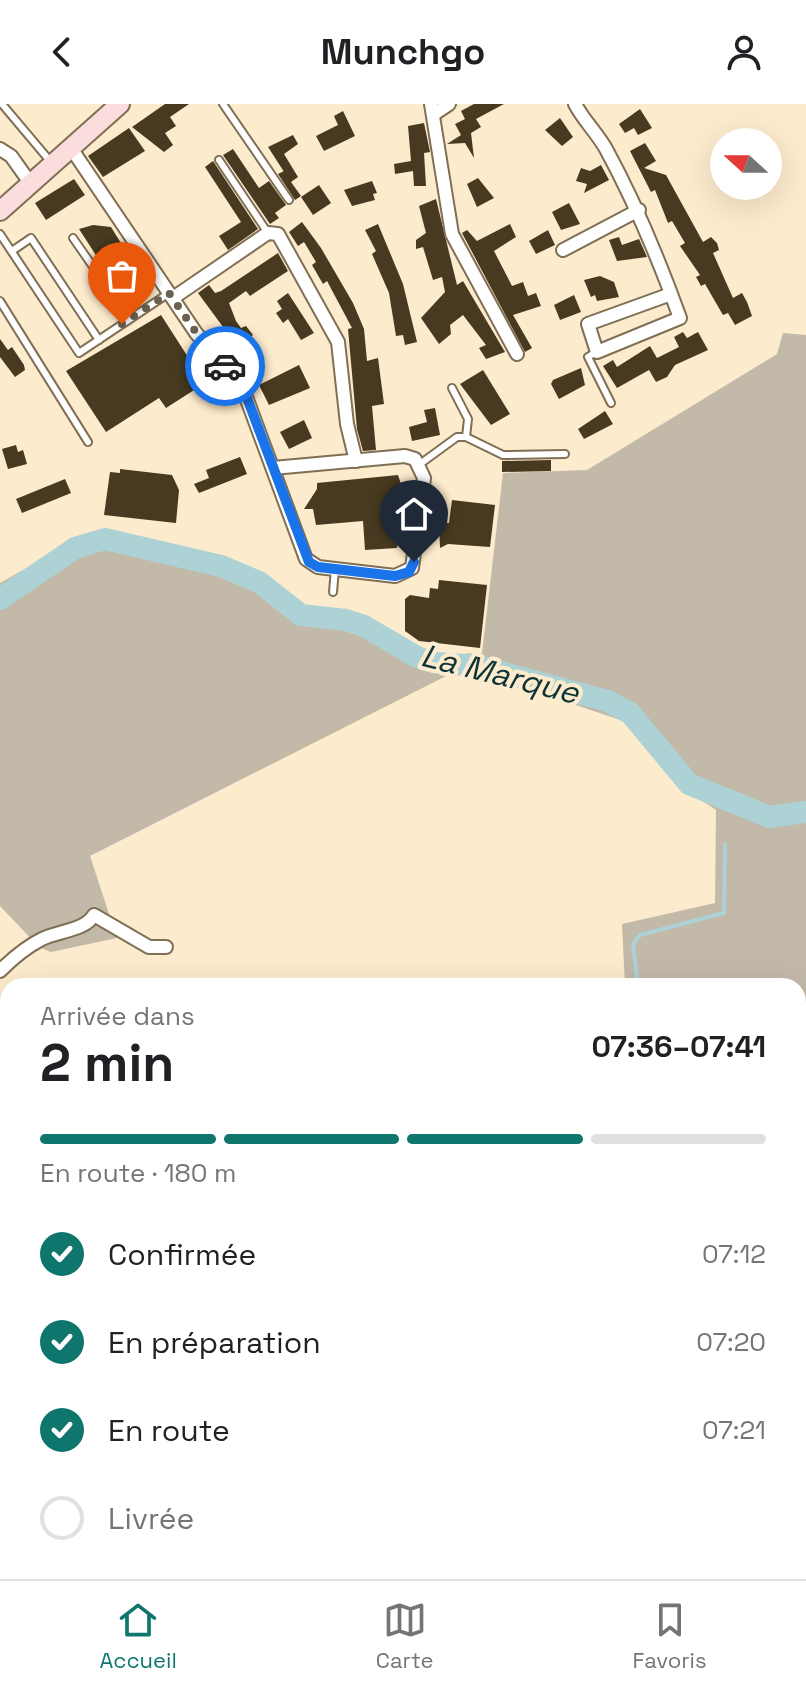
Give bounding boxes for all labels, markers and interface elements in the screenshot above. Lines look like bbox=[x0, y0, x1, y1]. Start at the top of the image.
text: Munchgo bbox=[321, 29, 485, 75]
icon: back bbox=[40, 30, 84, 74]
icon: person bbox=[722, 30, 766, 74]
north arrow bbox=[710, 128, 782, 200]
map controls bbox=[710, 128, 782, 200]
pin bbox=[88, 242, 156, 324]
icon: bag bbox=[100, 254, 144, 298]
courier bbox=[185, 326, 265, 406]
icon: car bbox=[203, 344, 247, 388]
pin bbox=[380, 480, 448, 562]
icon: home bbox=[392, 492, 436, 536]
water label: La Marque bbox=[417, 635, 584, 713]
text: Arrivée dans bbox=[40, 999, 195, 1033]
text: 07:36–07:41 bbox=[591, 1027, 766, 1066]
text: 2 min bbox=[40, 1030, 174, 1096]
text: En route · 180 m bbox=[40, 1156, 236, 1190]
icon: check bbox=[40, 1232, 84, 1276]
text: Confirmée bbox=[108, 1235, 256, 1274]
text: 07:12 bbox=[702, 1237, 766, 1271]
icon: check bbox=[40, 1320, 84, 1364]
text: En préparation bbox=[108, 1323, 321, 1362]
text: 07:20 bbox=[696, 1325, 766, 1359]
icon: check bbox=[40, 1408, 84, 1452]
text: En route bbox=[108, 1411, 230, 1450]
text: 07:21 bbox=[702, 1413, 766, 1447]
text: Livrée bbox=[108, 1499, 194, 1538]
tab: Accueil bbox=[99, 1598, 177, 1674]
tab: Carte bbox=[376, 1598, 434, 1674]
tab: Favoris bbox=[632, 1598, 707, 1674]

